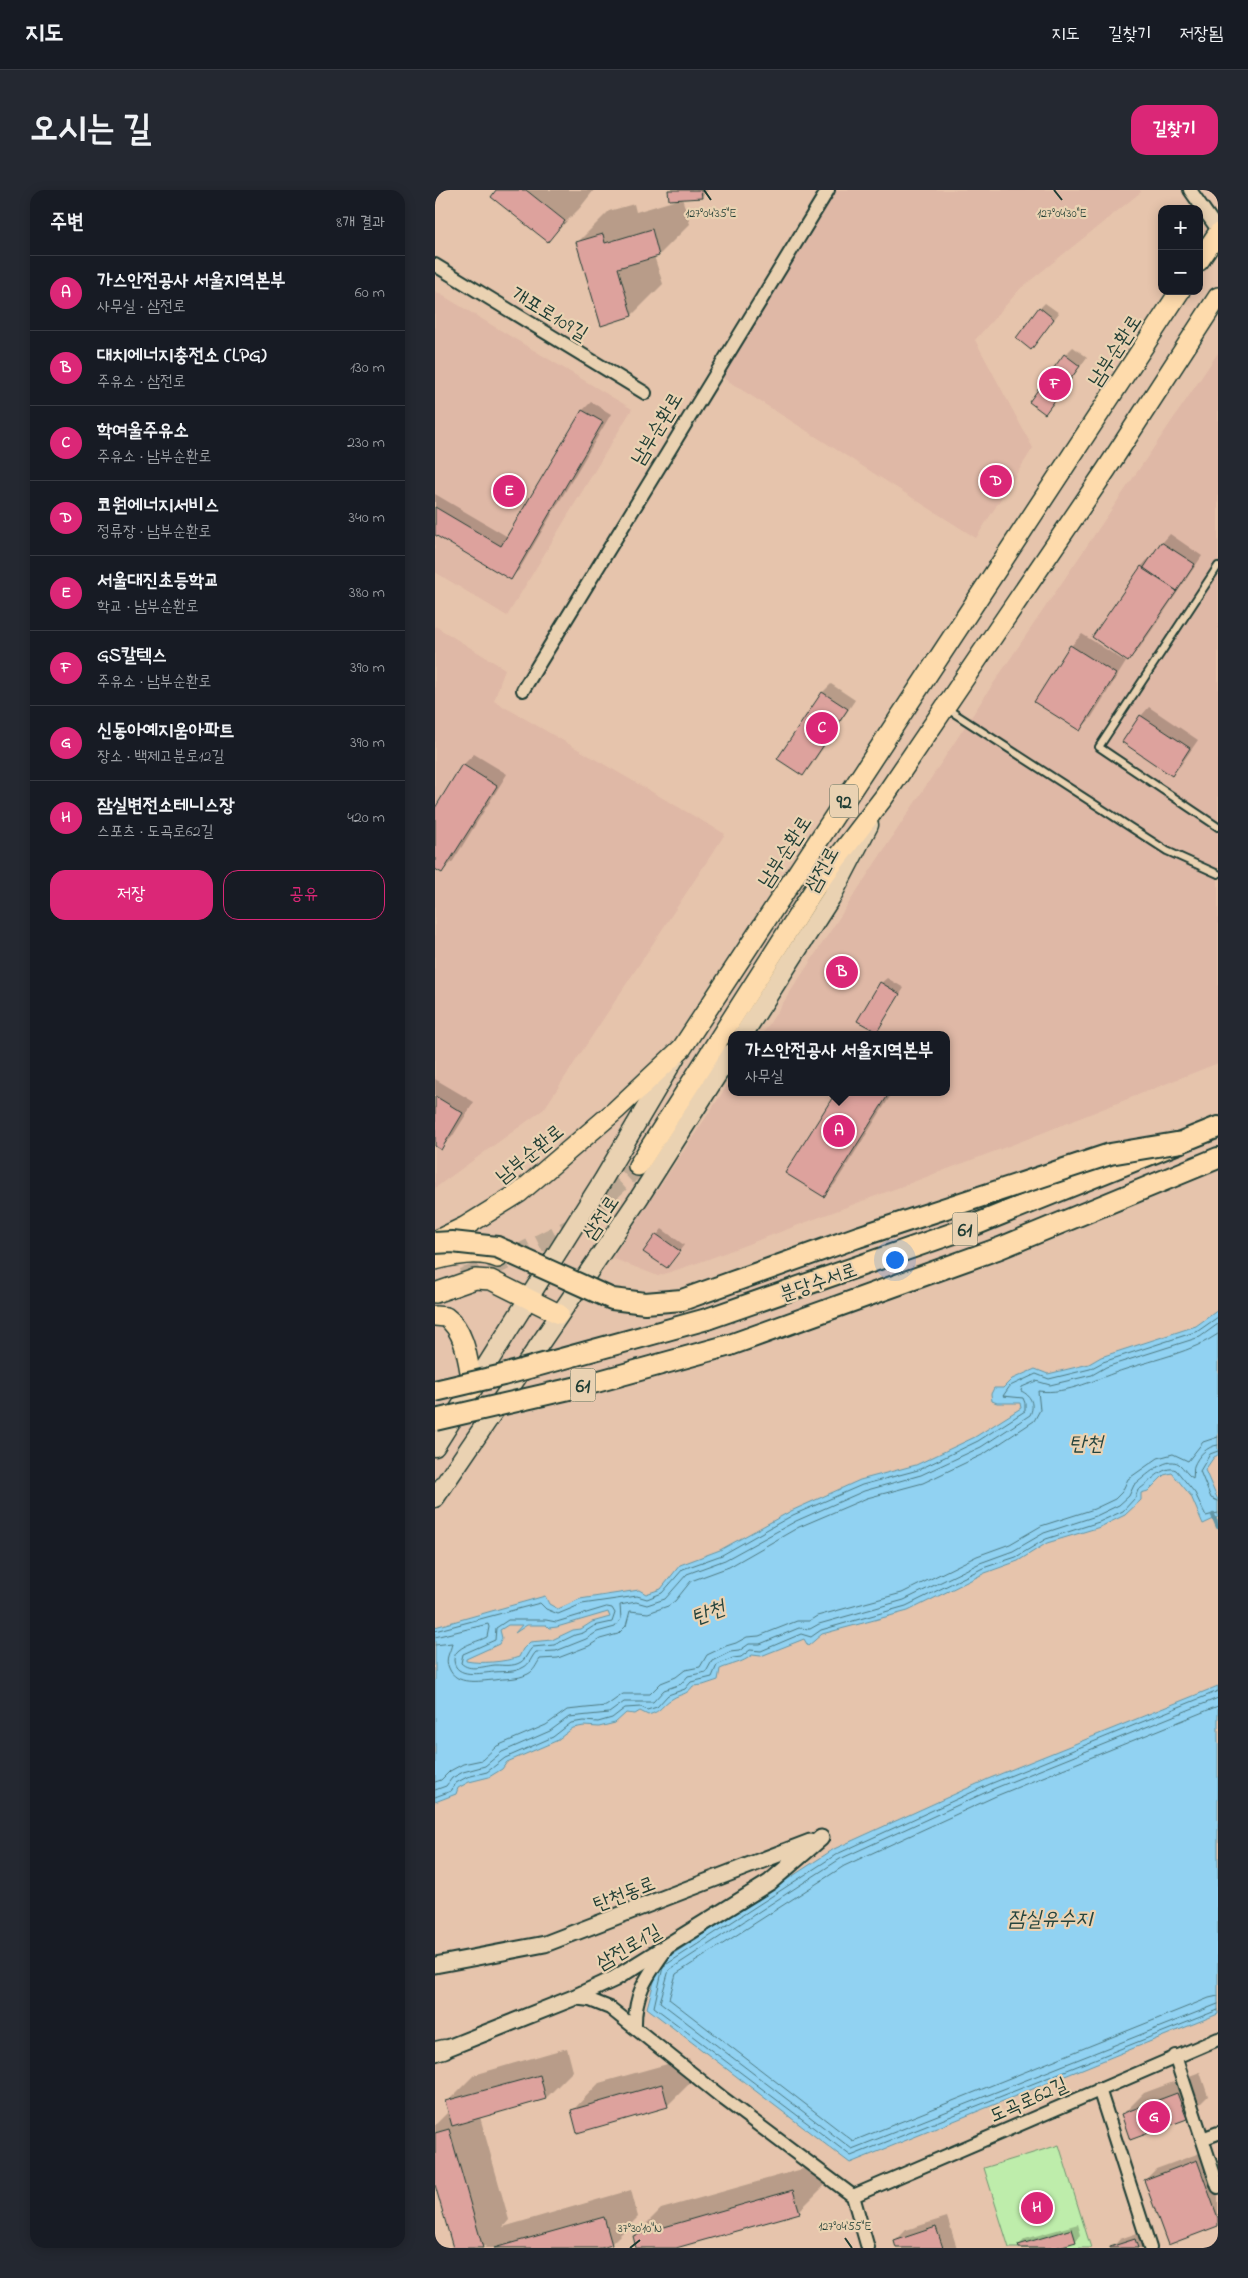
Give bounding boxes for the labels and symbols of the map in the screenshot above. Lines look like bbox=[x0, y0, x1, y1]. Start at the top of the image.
text: 127°04'35"E bbox=[685, 205, 737, 223]
text: 127°04'30"E bbox=[1037, 205, 1087, 223]
street label: 개포로109길 bbox=[505, 281, 593, 350]
street label: 남부순환로 bbox=[1082, 310, 1150, 393]
pin: F bbox=[1039, 365, 1071, 403]
street label: 남부순환로 bbox=[625, 387, 691, 471]
pin: D bbox=[980, 462, 1012, 500]
pin: E bbox=[493, 472, 525, 510]
pin: C bbox=[806, 709, 838, 747]
road number: 92 bbox=[830, 784, 858, 818]
street label: 남부순환로 bbox=[752, 811, 820, 894]
street label: 삼전로 bbox=[799, 842, 848, 898]
pin: B bbox=[826, 953, 858, 991]
pin: A bbox=[823, 1112, 855, 1150]
street label: 남부순환로 bbox=[490, 1118, 571, 1192]
street label: 삼전로 bbox=[577, 1190, 628, 1247]
road number: 61 bbox=[953, 1212, 977, 1246]
your location bbox=[882, 1247, 908, 1273]
street label: 분당수서로 bbox=[776, 1257, 862, 1310]
road number: 61 bbox=[571, 1368, 595, 1402]
water label: 탄천 bbox=[1069, 1430, 1105, 1460]
water label: 탄천 bbox=[688, 1593, 732, 1634]
street label: 탄천동로 bbox=[590, 1870, 660, 1920]
water label: 잠실유수지 bbox=[1008, 1905, 1094, 1935]
street label: 삼전로1길 bbox=[591, 1918, 667, 1978]
street label: 도곡로62길 bbox=[985, 2071, 1073, 2131]
pin: G bbox=[1138, 2098, 1170, 2136]
pin: H bbox=[1021, 2189, 1053, 2227]
text: 127°04'55"E bbox=[818, 2218, 872, 2236]
text: 37°30'10"N bbox=[618, 2220, 662, 2238]

